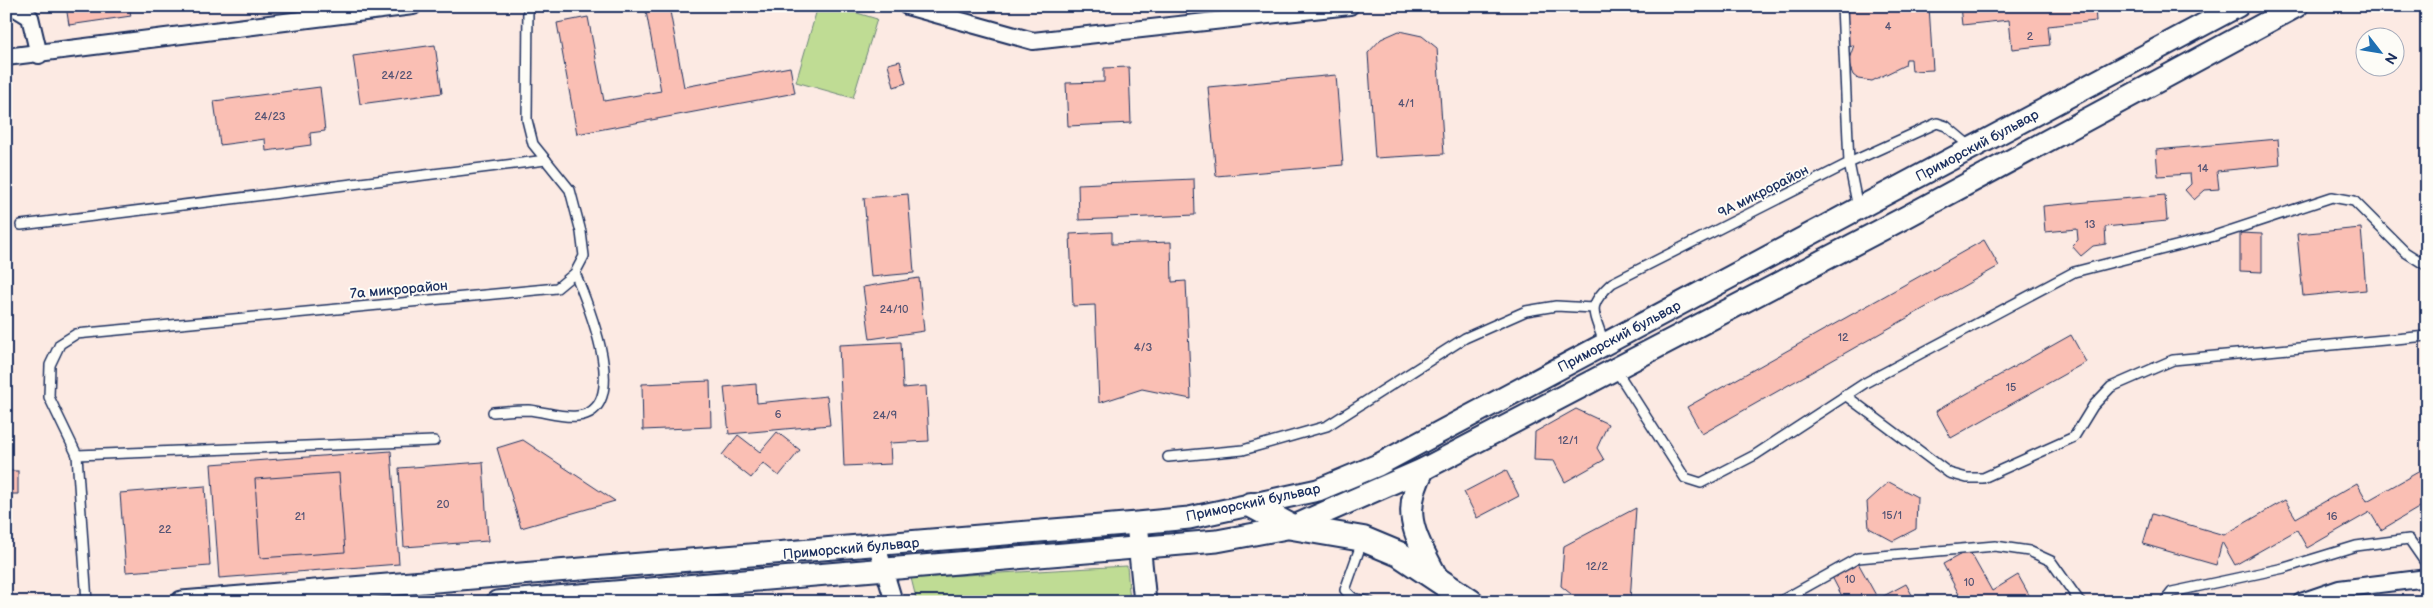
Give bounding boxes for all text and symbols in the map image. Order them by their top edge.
house number: 4 [1885,20,1892,33]
north arrow [2356,28,2406,78]
house number: 2 [2027,30,2034,43]
text: N [2381,50,2401,67]
house number: 24/22 [382,69,413,82]
house number: 4/1 [1398,97,1414,110]
street label: Приморский бульвар [1913,106,2042,185]
house number: 24/23 [254,110,286,123]
street label: 9А микрорайон [1715,161,1811,222]
house number: 14 [2198,162,2209,175]
house number: 13 [2084,218,2096,231]
street label: 7а микрорайон [349,277,449,302]
street label: Приморский бульвар [1555,297,1684,376]
house number: 24/10 [880,303,909,316]
house number: 12 [1838,331,1849,344]
house number: 4/3 [1134,341,1152,354]
house number: 15 [2006,381,2016,394]
house number: 6 [775,408,782,421]
house number: 24/9 [873,409,897,422]
house number: 12/1 [1558,434,1578,447]
street label: Приморский бульвар [1184,480,1322,525]
house number: 20 [437,498,450,511]
house number: 15/1 [1882,509,1902,522]
house number: 21 [295,510,305,523]
house number: 16 [2327,510,2338,523]
house number: 22 [159,523,172,536]
street label: Приморский бульвар [782,534,920,563]
house number: 12/2 [1586,560,1609,573]
house number: 10 [1845,573,1856,586]
house number: 10 [1964,576,1975,589]

